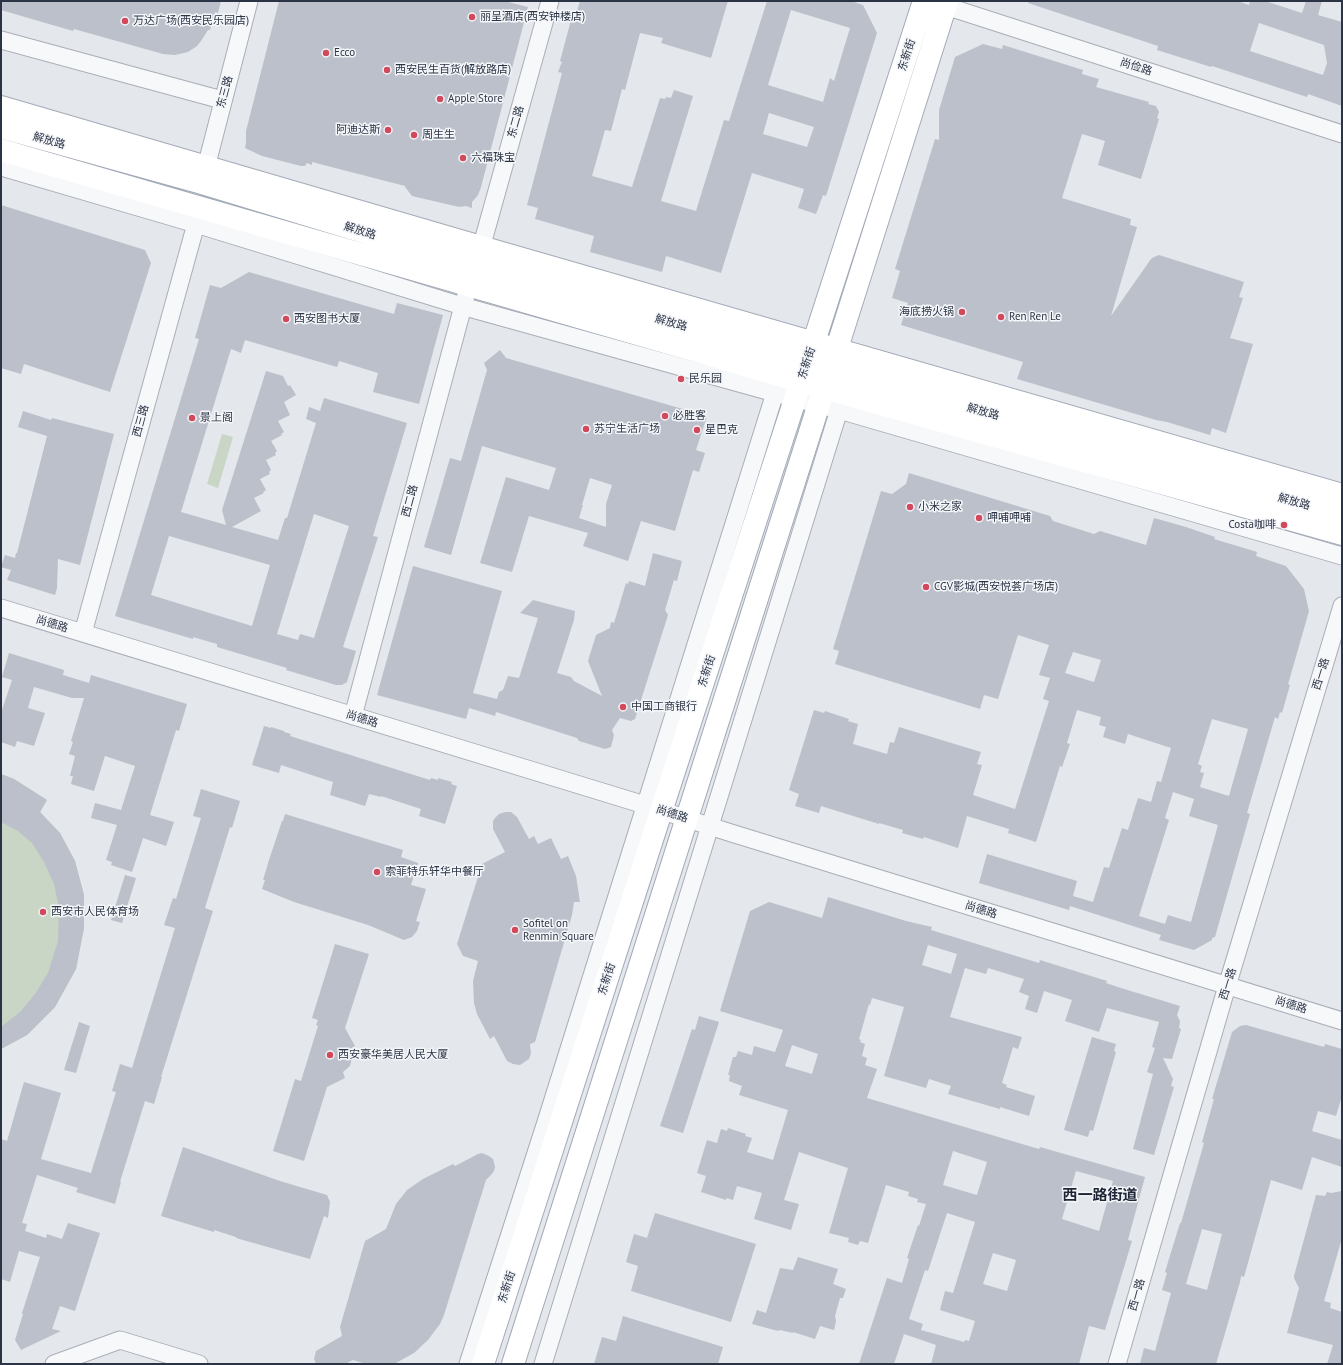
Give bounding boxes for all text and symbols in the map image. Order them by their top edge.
place label: 丽呈酒店(西安钟楼店) [480,10,585,24]
marker: 丽呈酒店(西安钟楼店) [467,12,477,22]
place label: 万达广场(西安民乐园店) [133,14,249,28]
marker: 万达广场(西安民乐园店) [120,16,130,26]
street label: 东新街 [896,37,918,73]
place label: Ecco [334,46,355,60]
marker: Ecco [321,48,331,58]
street label: 尚俭路 [1118,56,1154,78]
place label: 西安民生百货(解放路店) [395,63,511,77]
marker: 西安民生百货(解放路店) [382,65,392,75]
street label: 东三路 [214,74,236,110]
place label: Apple Store [448,92,503,106]
marker: Apple Store [435,94,445,104]
street label: 东二路 [505,104,527,140]
place label: 阿迪达斯 [336,123,380,137]
marker: 阿迪达斯 [383,125,393,135]
place label: 周生生 [422,128,455,142]
street label: 解放路 [31,130,67,152]
marker: 周生生 [409,130,419,140]
place label: 六福珠宝 [471,151,515,165]
marker: 六福珠宝 [458,153,468,163]
street label: 解放路 [342,220,378,242]
place label: 海底捞火锅 [899,305,954,319]
marker: 海底捞火锅 [957,307,967,317]
place label: Ren Ren Le [1009,310,1061,324]
place label: 西安图书大厦 [294,312,360,326]
street label: 解放路 [653,312,689,334]
marker: Ren Ren Le [996,312,1006,322]
marker: 西安图书大厦 [281,314,291,324]
street label: 东新街 [796,345,818,381]
place label: 民乐园 [689,372,722,386]
marker: 民乐园 [676,374,686,384]
street label: 解放路 [965,401,1001,423]
street label: 西三路 [130,403,152,439]
place label: 必胜客 [673,409,706,423]
place label: 景上阁 [200,411,233,425]
marker: 必胜客 [660,411,670,421]
marker: 景上阁 [187,413,197,423]
place label: 苏宁生活广场 [594,422,660,436]
place label: 星巴克 [705,423,738,437]
marker: 苏宁生活广场 [581,424,591,434]
marker: 星巴克 [692,425,702,435]
street label: 西二路 [399,483,421,519]
street label: 解放路 [1276,491,1312,513]
place label: 小米之家 [918,500,962,514]
marker: 小米之家 [905,502,915,512]
place label: 呷哺呷哺 [987,511,1031,525]
marker: 呷哺呷哺 [974,513,984,523]
place label: Costa咖啡 [1228,518,1276,532]
marker: Costa咖啡 [1279,520,1289,530]
place label: CGV影城(西安悦荟广场店) [934,580,1058,594]
marker: CGV影城(西安悦荟广场店) [921,582,931,592]
street label: 尚德路 [34,613,70,635]
street label: 东新街 [696,653,718,689]
street label: 西一路 [1310,656,1332,692]
place label: 中国工商银行 [631,700,697,714]
marker: 中国工商银行 [618,702,628,712]
street label: 尚德路 [344,708,380,730]
street label: 尚德路 [654,803,690,825]
place label: 索菲特乐轩华中餐厅 [385,865,484,879]
marker: 索菲特乐轩华中餐厅 [372,867,382,877]
street label: 尚德路 [963,899,999,921]
place label: 西安市人民体育场 [51,905,139,919]
marker: 西安市人民体育场 [38,907,48,917]
place label: Sofitel on Renmin Square [523,917,594,943]
marker: Sofitel on Renmin Square [510,925,520,935]
street label: 东新街 [596,961,618,997]
street label: 西一路 [1217,966,1239,1002]
street label: 尚德路 [1273,994,1309,1016]
place label: 西安豪华美居人民大厦 [338,1048,448,1062]
marker: 西安豪华美居人民大厦 [325,1050,335,1060]
district label: 西一路街道 [1063,1187,1137,1205]
street label: 东新街 [496,1269,518,1305]
street label: 西一路 [1126,1277,1148,1313]

